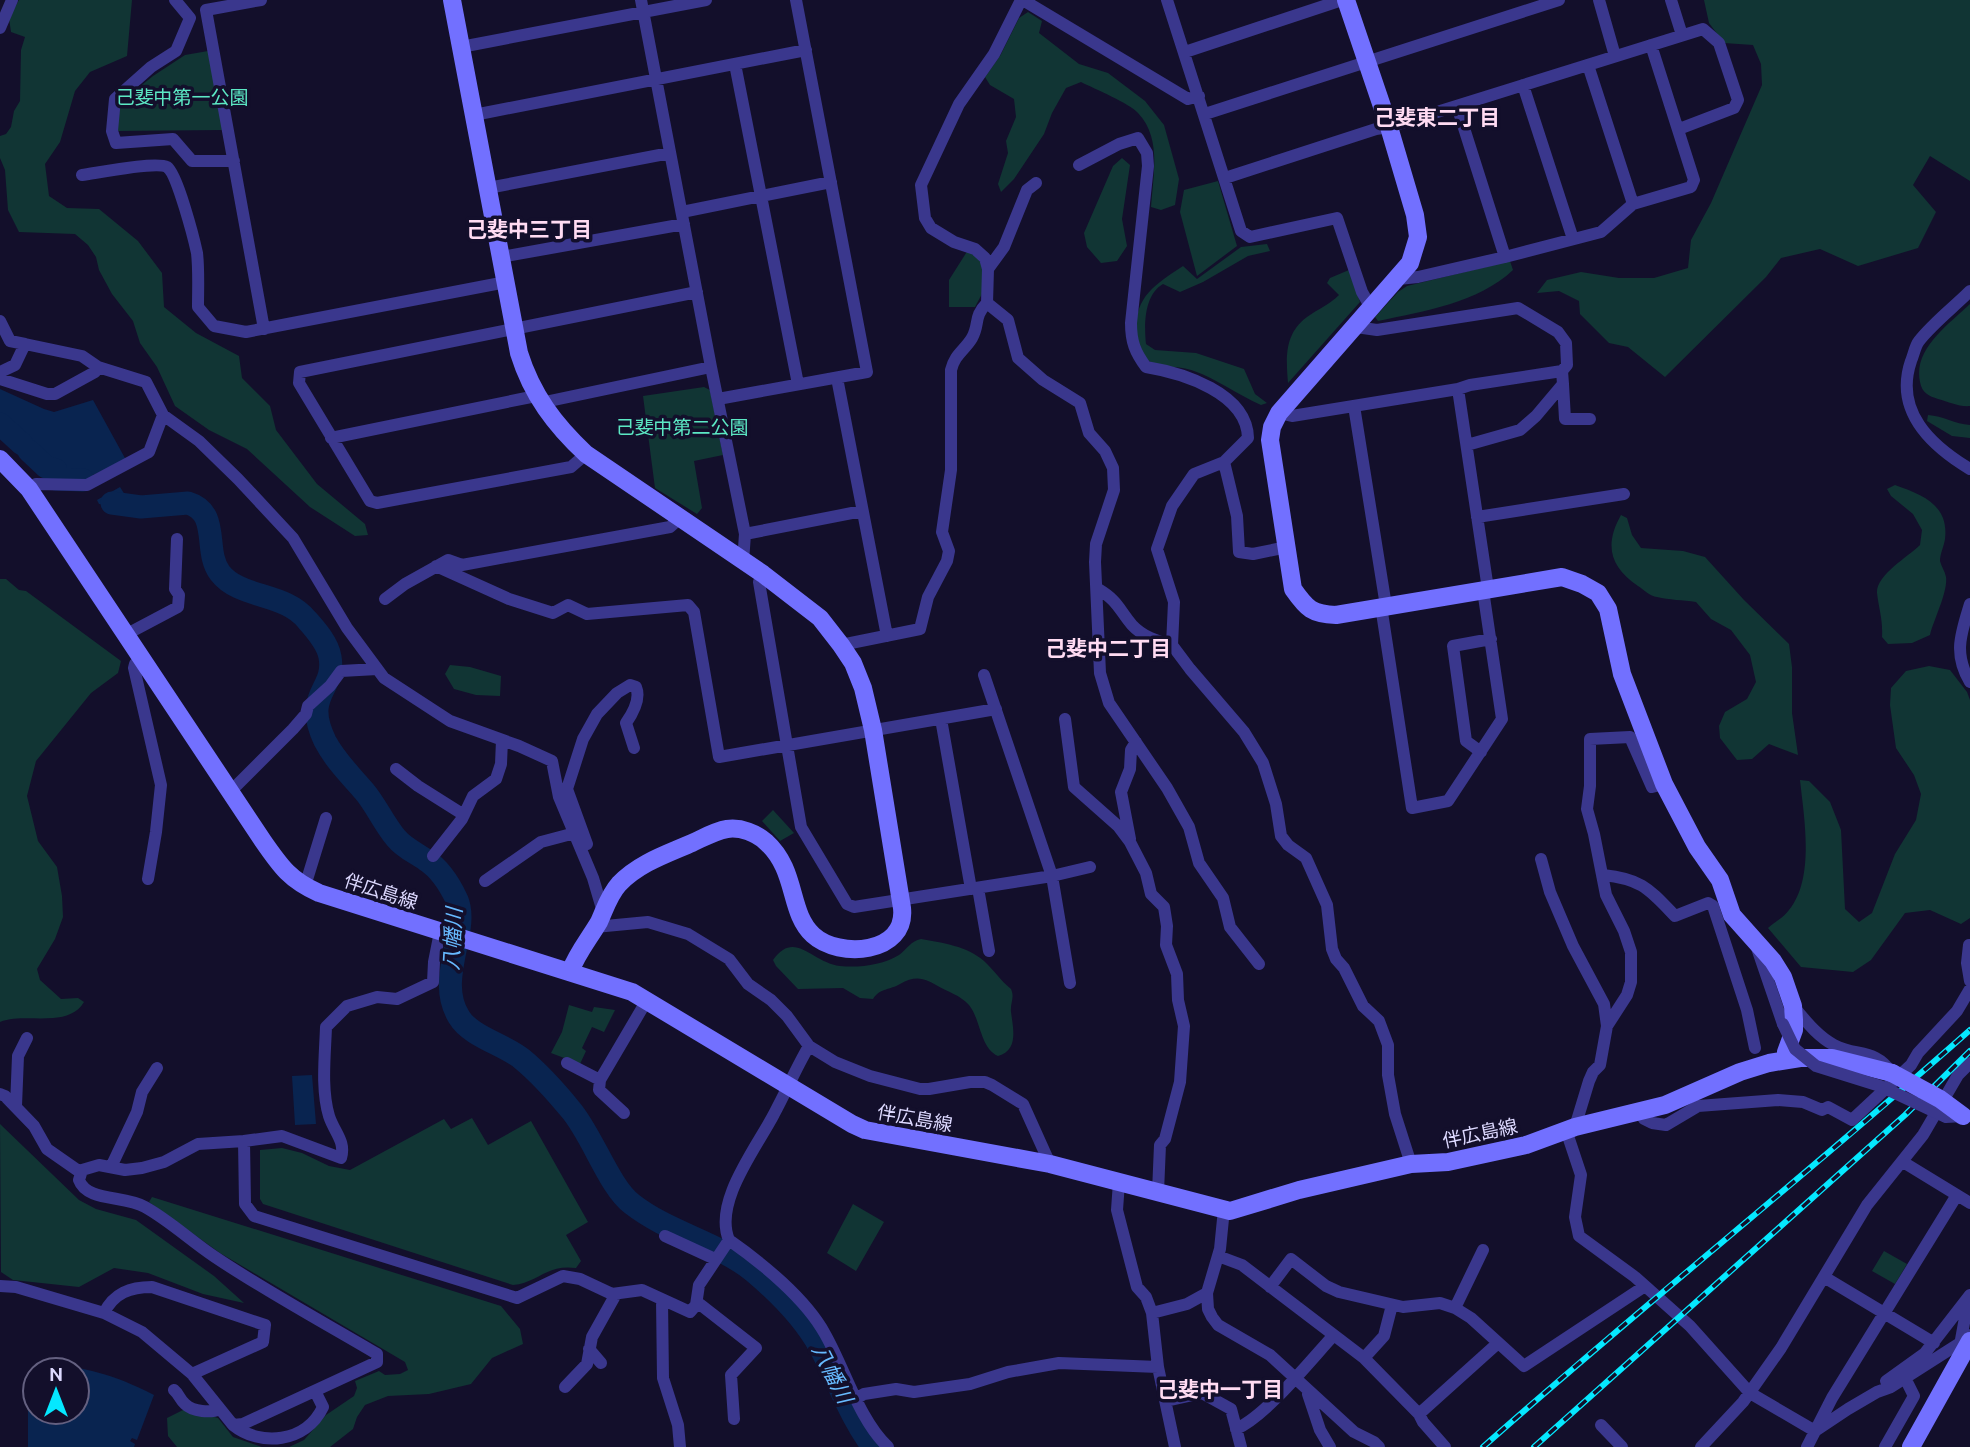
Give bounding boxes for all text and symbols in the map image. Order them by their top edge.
park label: 己斐中第一公園 [115,86,249,108]
district label: 己斐東二丁目 [1374,105,1500,129]
district label: 己斐中三丁目 [466,217,592,241]
park label: 己斐中第二公園 [615,416,749,438]
district label: 己斐中二丁目 [1045,636,1171,660]
street label: 伴広島線 [341,869,421,913]
water label: 八幡川 [438,905,466,971]
street label: 伴広島線 [876,1101,954,1135]
street label: 伴広島線 [1441,1114,1519,1152]
water label: 八幡川 [808,1340,859,1409]
north arrow [21,1356,91,1426]
text: N [49,1363,63,1385]
district label: 己斐中一丁目 [1157,1377,1283,1401]

